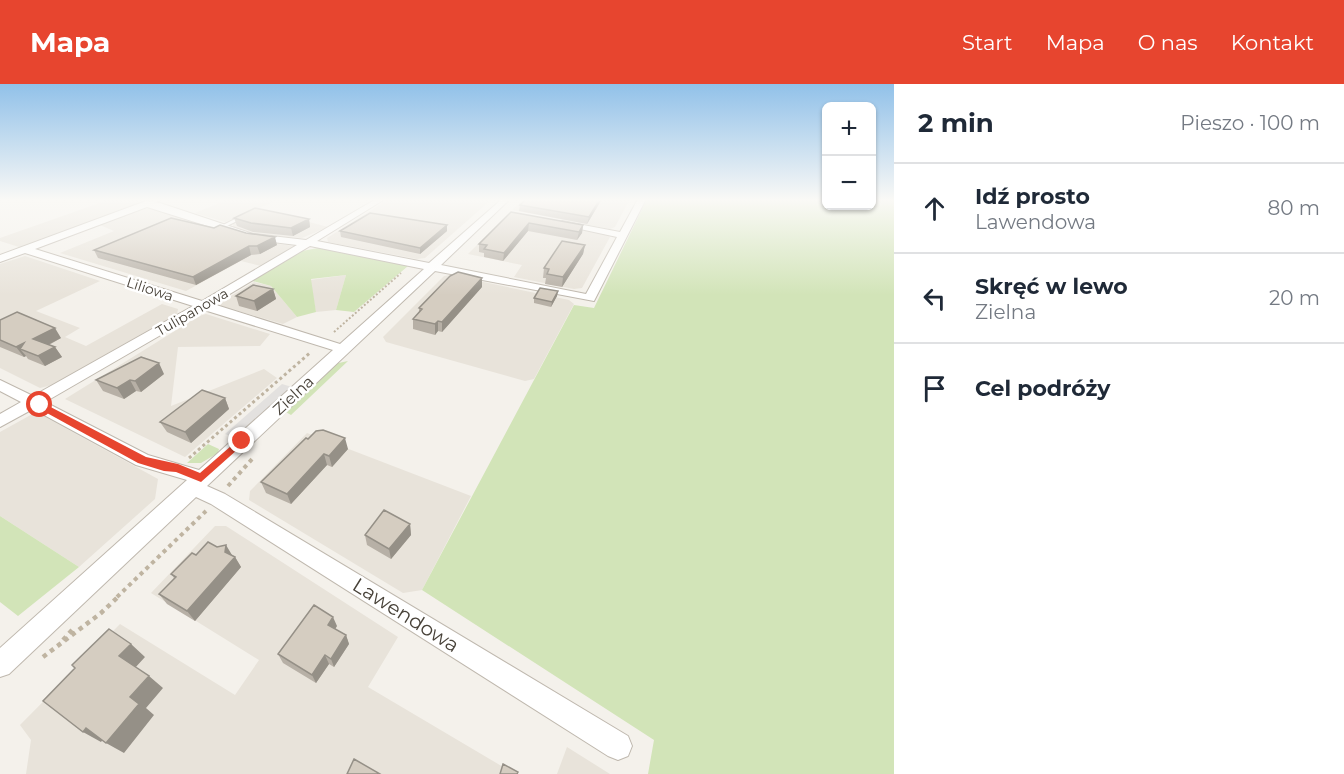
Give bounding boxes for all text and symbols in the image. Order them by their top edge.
text: Mapa [30,25,110,59]
text: Start [962,30,1013,55]
text: Mapa [1046,30,1105,55]
text: O nas [1138,30,1198,55]
text: Kontakt [1231,30,1314,55]
map controls [822,102,876,210]
button: + [822,102,876,156]
text: 2 min [918,107,994,139]
text: Pieszo · 100 m [1180,111,1320,135]
button: − [822,156,876,210]
text: Idź prosto [975,183,1090,210]
icon: ahead [918,192,951,225]
text: 80 m [1268,196,1320,220]
text: Lawendowa [975,210,1096,234]
street label: Liliowa [124,273,176,305]
text: Skręć w lewo [975,273,1128,300]
icon: left [918,282,951,315]
street label: Tulipanowa [153,284,231,340]
text: 20 m [1269,286,1320,310]
text: Zielna [975,300,1036,324]
street label: Zielna [269,372,318,419]
icon: arrive [918,372,951,405]
text: Cel podróży [975,375,1111,402]
route start [26,391,52,417]
route end [228,427,254,453]
street label: Lawendowa [348,573,464,657]

